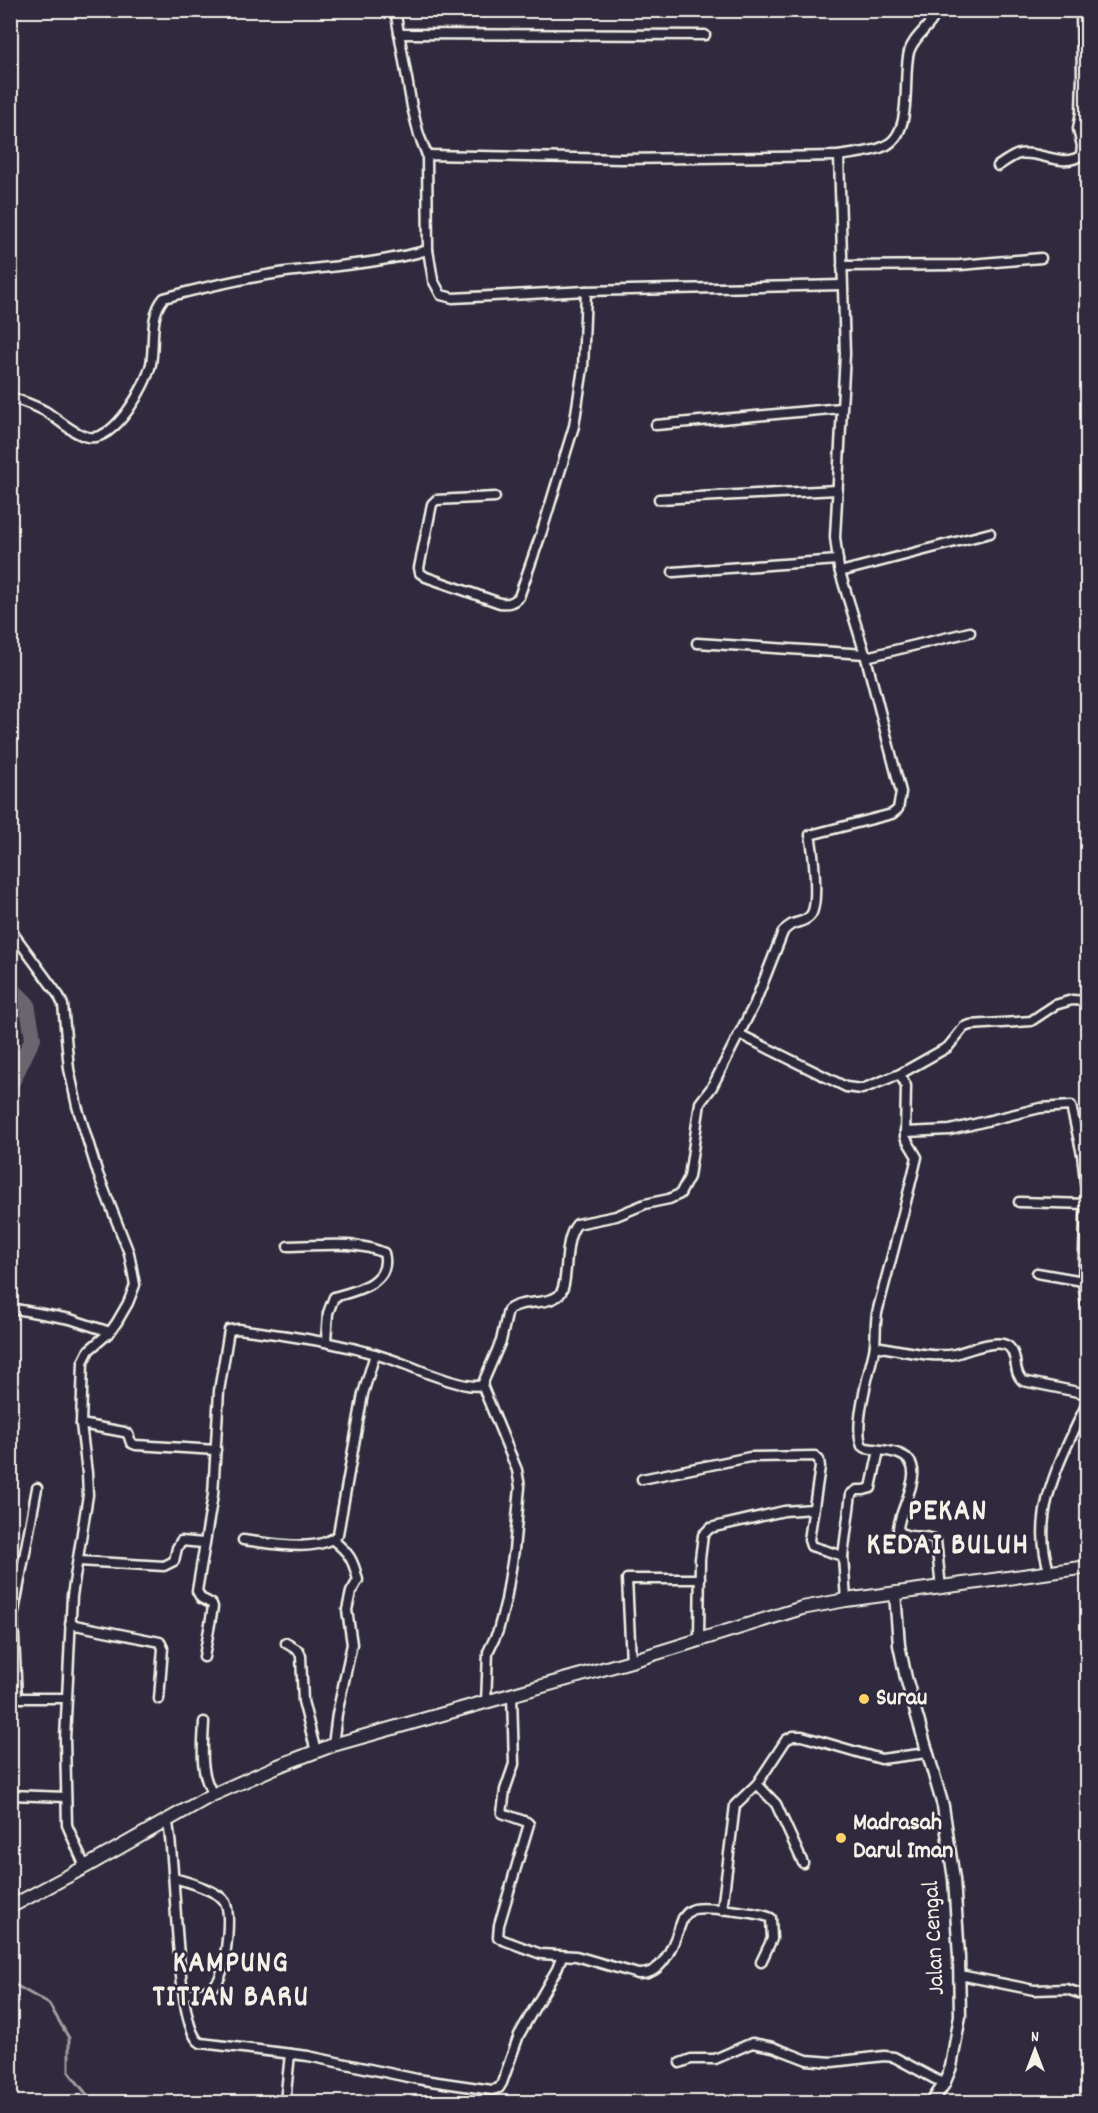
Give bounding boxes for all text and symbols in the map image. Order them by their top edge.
district label: PEKAN KEDAI BULUH [867,1492,1029,1569]
place label: Surau [876,1682,927,1716]
marker: Surau [857,1692,871,1706]
place label: Madrasah Darul Iman [853,1807,953,1869]
marker: Madrasah Darul Iman [834,1831,848,1845]
street label: Jalan Cengal [915,1880,955,1996]
district label: KAMPUNG TITIAN BARU [153,1944,309,2021]
north arrow [1005,2020,1065,2080]
text: N [1031,2026,1039,2049]

